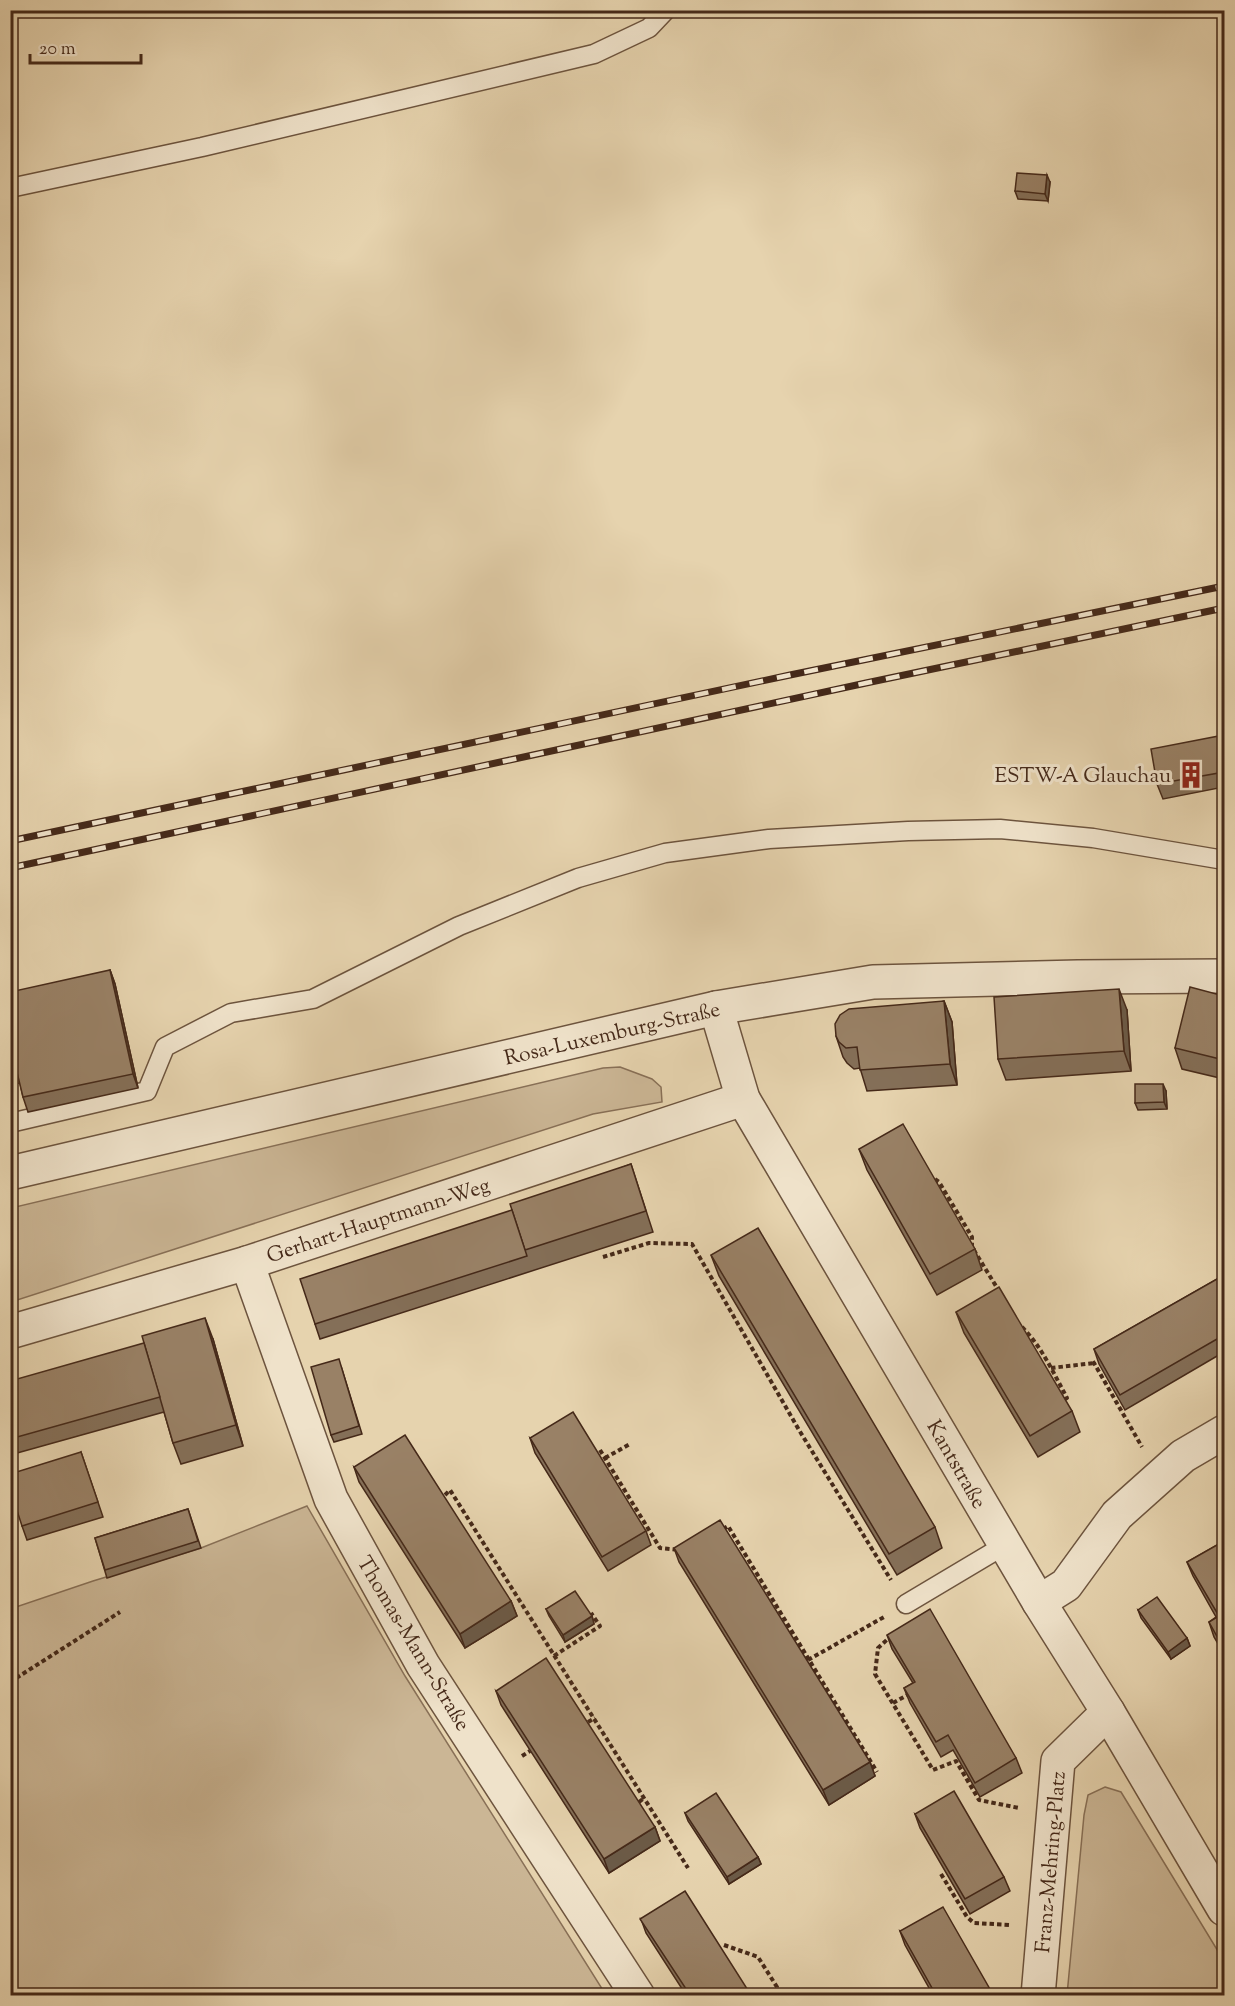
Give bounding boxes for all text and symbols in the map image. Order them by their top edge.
scale bar [30,27,141,65]
text: 20 m [39,37,76,63]
building icon: ESTW-A Glauchau [1176,760,1206,790]
place label: ESTW-A Glauchau [994,762,1171,792]
street label: Rosa-Luxemburg-Straße [502,996,723,1074]
street label: Gerhart-Hauptmann-Weg [263,1172,494,1272]
street label: Kantstraße [918,1415,993,1515]
street label: Thomas-Mann-Straße [348,1551,476,1737]
street label: Franz-Mehring-Platz [1029,1770,1075,1954]

